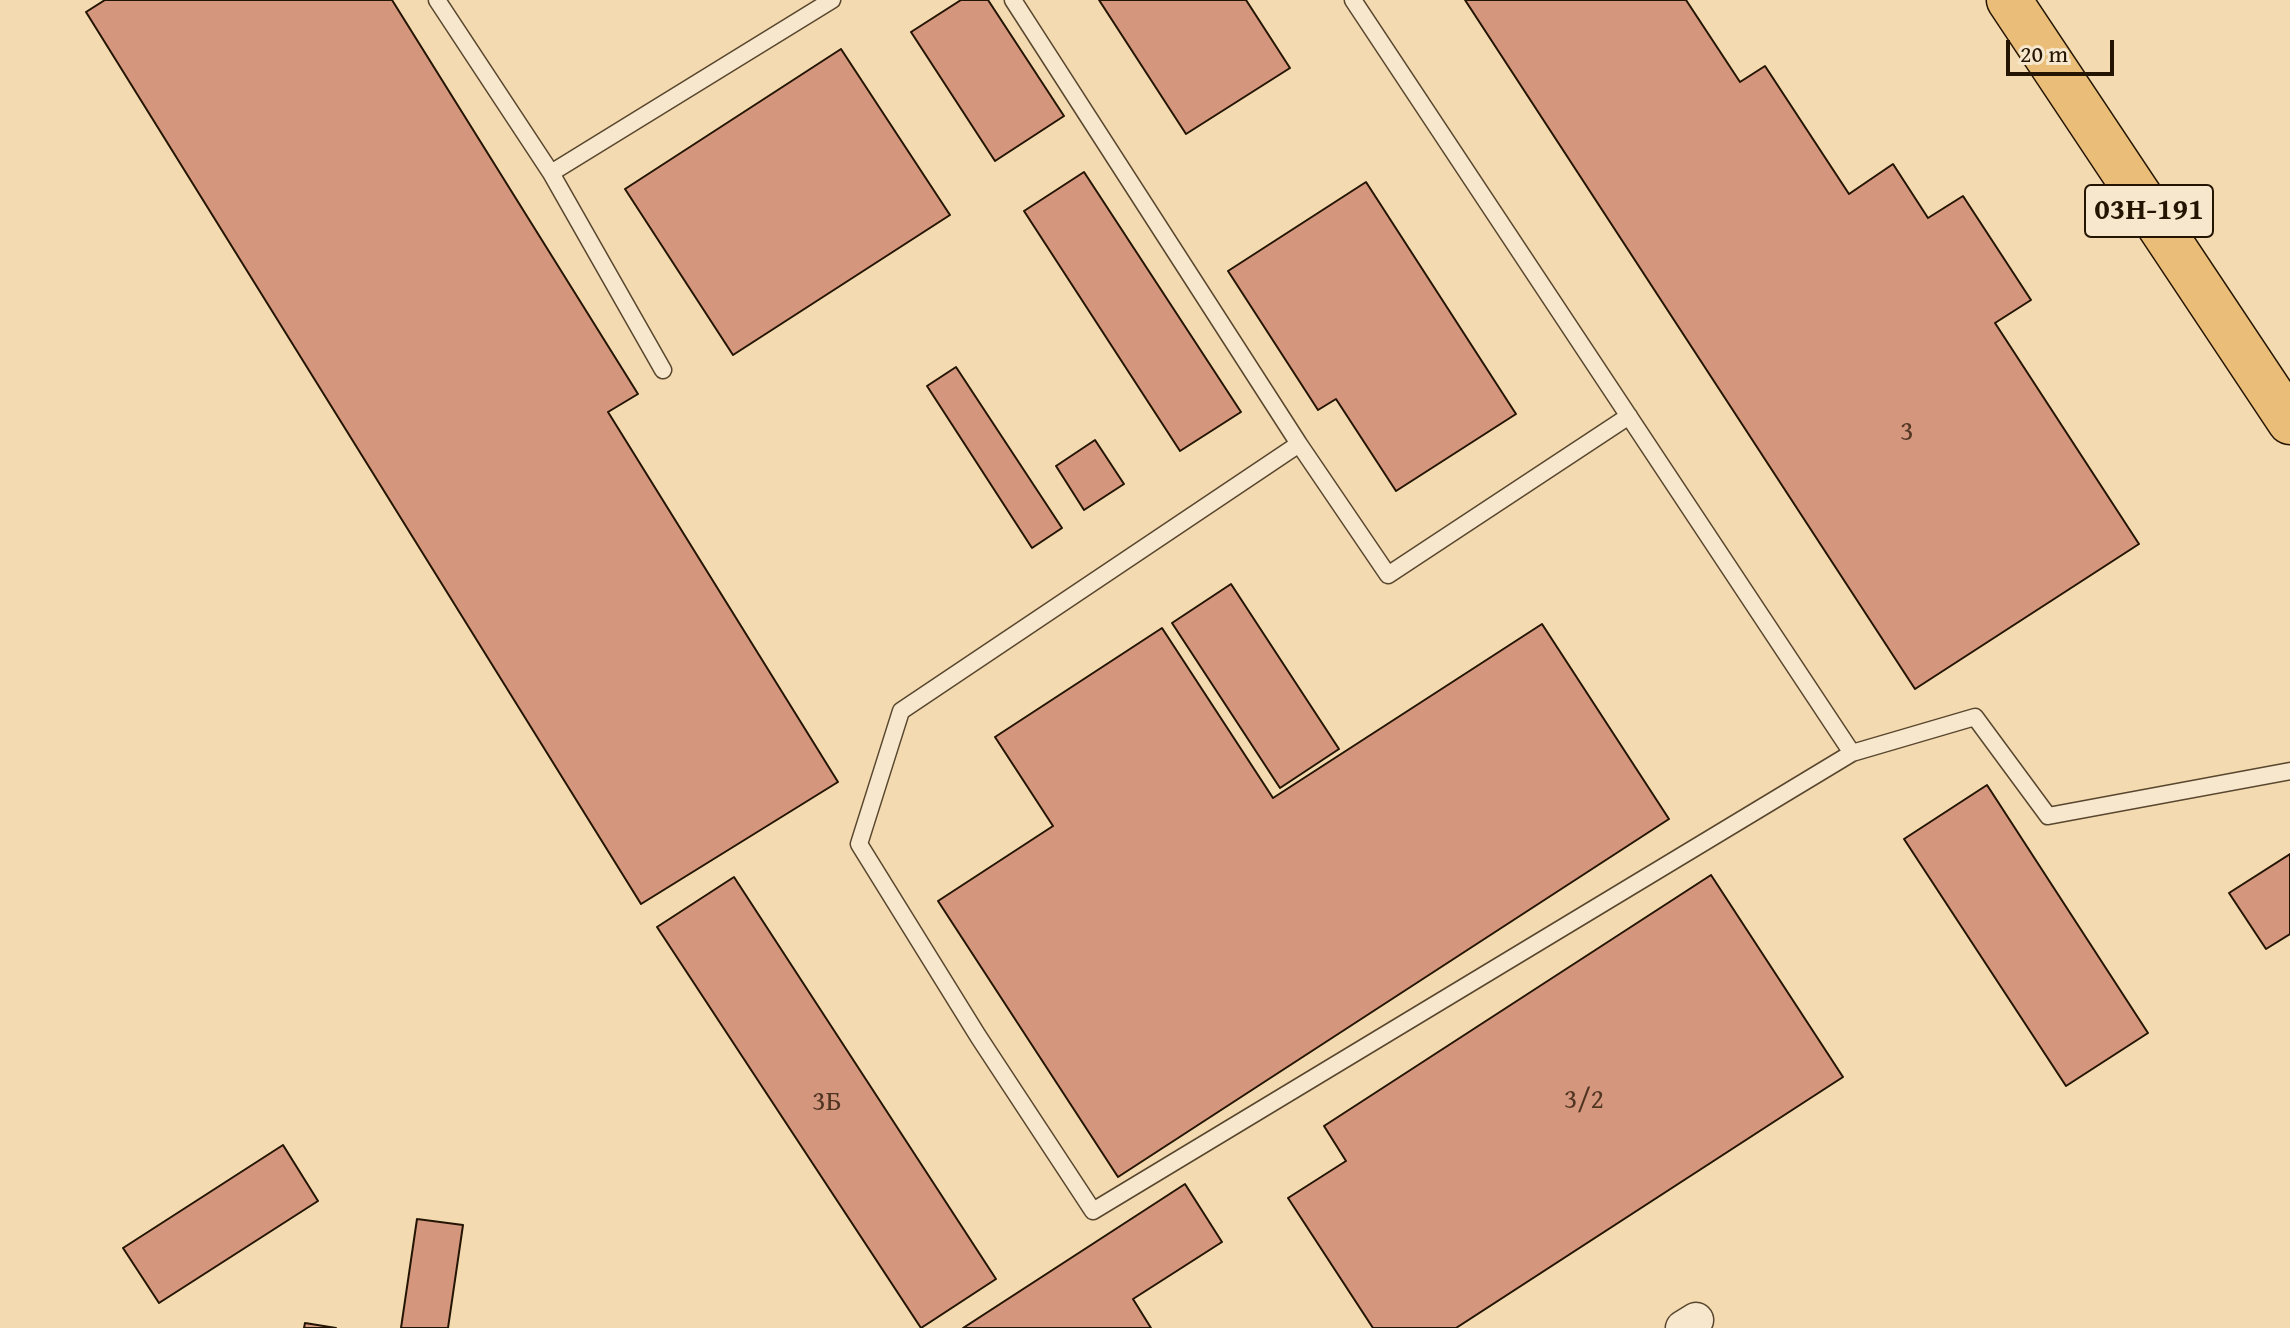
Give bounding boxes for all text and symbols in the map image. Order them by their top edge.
scale bar [2010,24,2118,74]
text: 20 m [2020,36,2068,71]
road number: 03Н-191 [2085,185,2213,237]
house number: 3 [1900,416,1914,450]
house number: 3/2 [1564,1084,1604,1118]
house number: 3Б [812,1086,842,1120]

